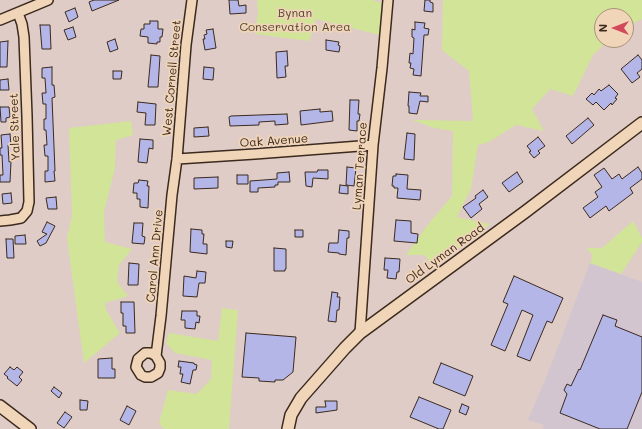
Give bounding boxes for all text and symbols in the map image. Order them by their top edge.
park label: Bynan Conservation Area [239,6,351,34]
north arrow [594,8,634,48]
street label: West Cornell Street [160,19,184,137]
text: N [595,24,610,32]
street label: Yale Street [7,93,23,161]
street label: Lyman Terrace [350,121,370,211]
street label: Oak Avenue [239,131,309,151]
street label: Carol Ann Drive [144,209,166,303]
street label: Old Lyman Road [403,221,487,287]

